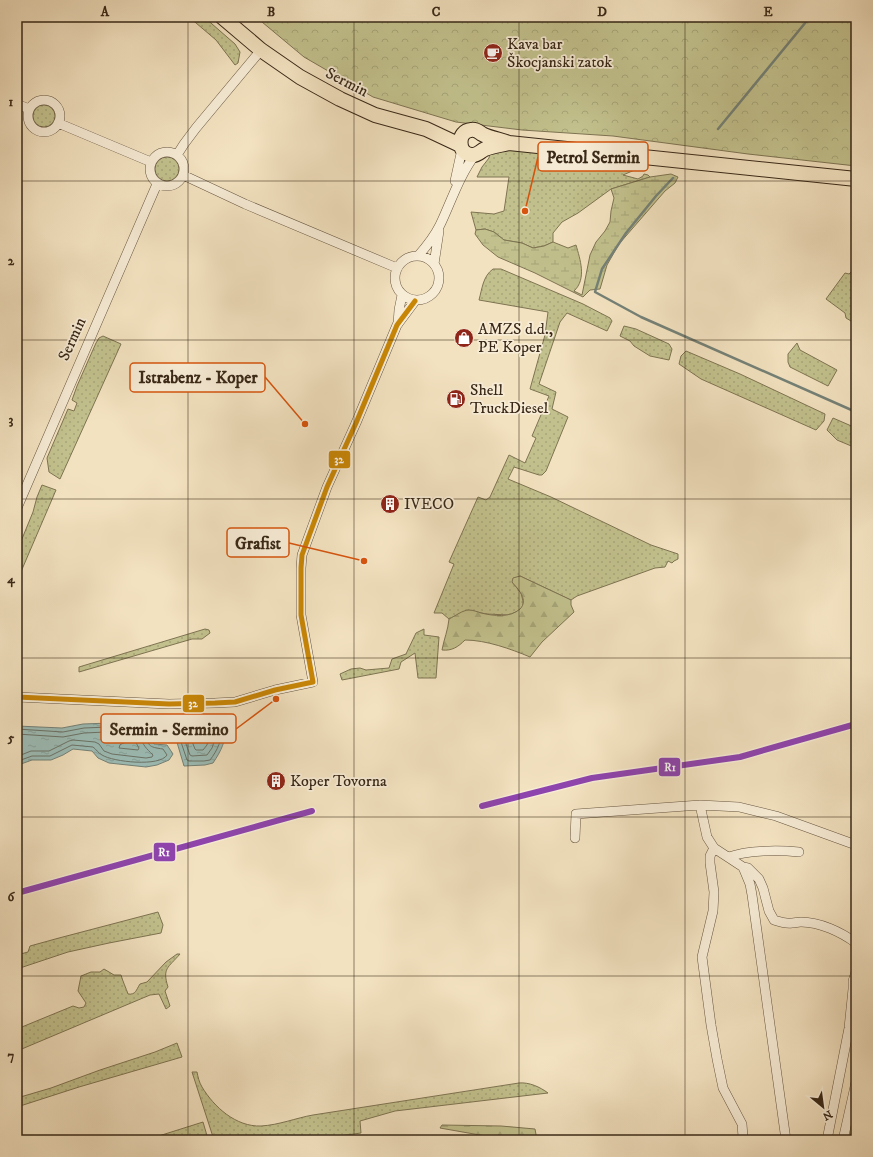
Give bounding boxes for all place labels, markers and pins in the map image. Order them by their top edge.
place label: Kava bar Škocjanski zatok [507,34,612,72]
cafe icon: Kava bar Škocjanski zatok [482,42,504,64]
callout: Petrol Sermin [538,142,648,171]
place label: AMZS d.d., PE Koper [478,319,553,357]
shop icon: AMZS d.d., PE Koper [453,327,475,349]
callout: Istrabenz - Koper [130,363,265,392]
place label: Shell TruckDiesel [470,380,549,418]
fuel station icon: Shell TruckDiesel [445,388,467,410]
building icon: IVECO [379,493,401,515]
place label: IVECO [404,494,454,514]
callout: Grafist [227,528,289,557]
callout: Sermin - Sermino [101,714,236,743]
building icon: Koper Tovorna [265,770,287,792]
place label: Koper Tovorna [290,771,387,791]

